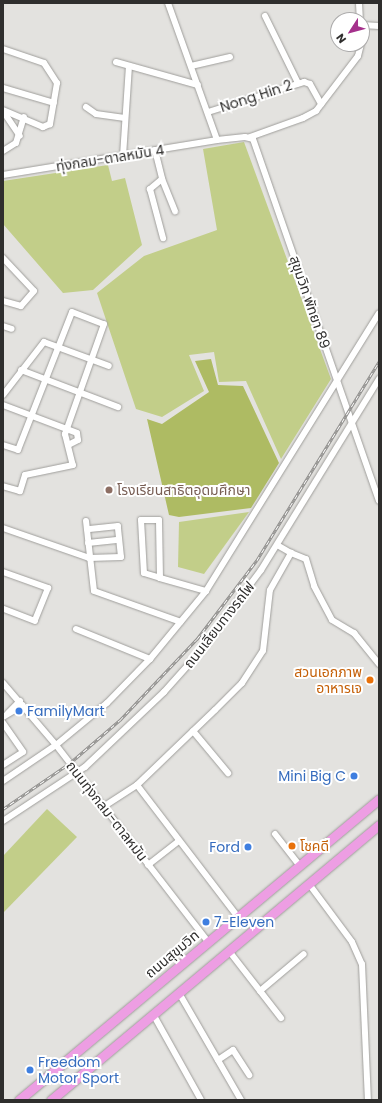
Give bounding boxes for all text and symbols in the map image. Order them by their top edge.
north arrow [330,12,370,52]
text: N [332,30,350,47]
street label: Nong Hin 2 [218,76,294,116]
street label: ทุ่งกลม-ตาลหมัน 4 [55,141,165,175]
street label: สุขุมวิท พัทยา 89 [286,253,334,351]
place label: โรงเรียนสาธิตอุดมศึกษา [117,482,251,498]
marker: โรงเรียนสาธิตอุดมศึกษา [104,485,114,495]
street label: ถนนเลียบทางรถไฟ [180,579,258,671]
place label: สวนเอกภาพ อาหารเจ [294,664,362,696]
marker: สวนเอกภาพ อาหารเจ [365,675,375,685]
place label: FamilyMart [27,703,105,719]
marker: FamilyMart [14,706,24,716]
street label: ถนนทุ่งกลม-ตาลหมัน [63,758,151,864]
place label: Mini Big C [278,768,346,784]
marker: Mini Big C [349,771,359,781]
place label: โชคดี [300,838,329,854]
place label: Ford [209,839,240,855]
marker: โชคดี [287,841,297,851]
marker: Ford [243,842,253,852]
place label: 7-Eleven [214,914,274,930]
marker: 7-Eleven [201,917,211,927]
street label: ถนนสุขุมวิท [142,927,202,981]
place label: Freedom Motor Sport [38,1054,119,1086]
marker: Freedom Motor Sport [25,1065,35,1075]

